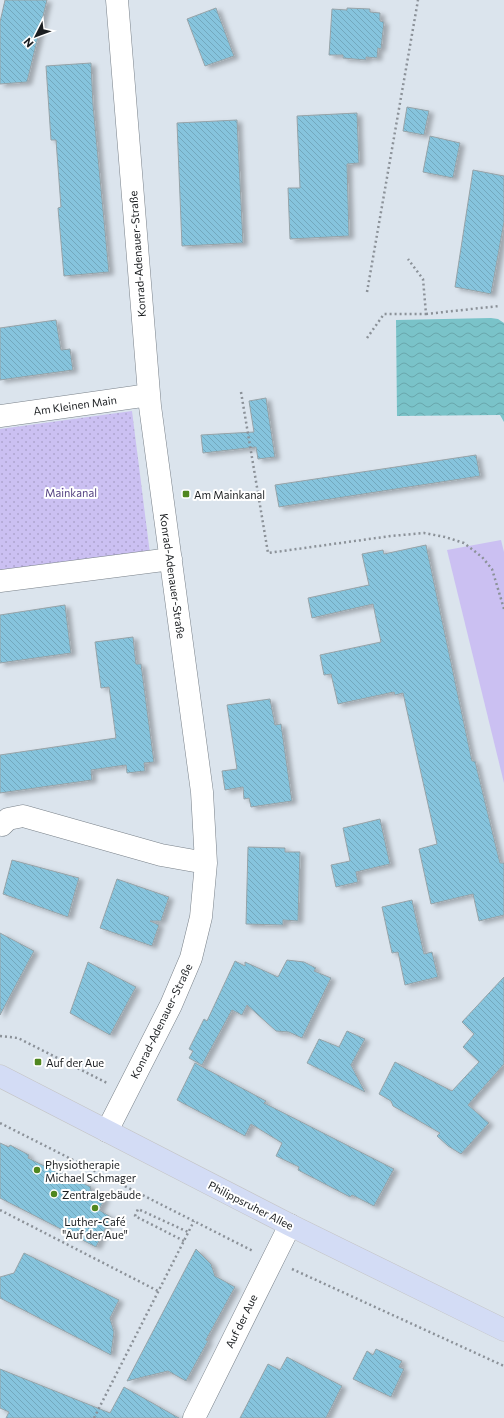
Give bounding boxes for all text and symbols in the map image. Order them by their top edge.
north arrow [16,16,56,56]
text: N [21,36,36,50]
street label: Konrad-Adenauer-Straße [126,190,148,318]
street label: Am Kleinen Main [33,393,117,417]
park label: Mainkanal [45,486,97,499]
place label: Am Mainkanal [194,488,265,501]
marker: Am Mainkanal [181,489,191,499]
street label: Konrad-Adenauer-Straße [158,512,188,640]
street label: Konrad-Adenauer-Straße [127,961,195,1081]
place label: Auf der Aue [46,1056,104,1069]
marker: Auf der Aue [33,1057,43,1067]
place label: Physiotherapie Michael Schmager [45,1158,137,1184]
marker: Physiotherapie Michael Schmager [32,1165,42,1175]
street label: Philippsruher Allee [206,1178,296,1232]
place label: Zentralgebäude [62,1188,141,1201]
marker: Zentralgebäude [49,1189,59,1199]
marker: Luther-Café "Auf der Aue" [90,1203,100,1213]
place label: Luther-Café "Auf der Aue" [62,1215,128,1241]
street label: Auf der Aue [222,1292,260,1350]

